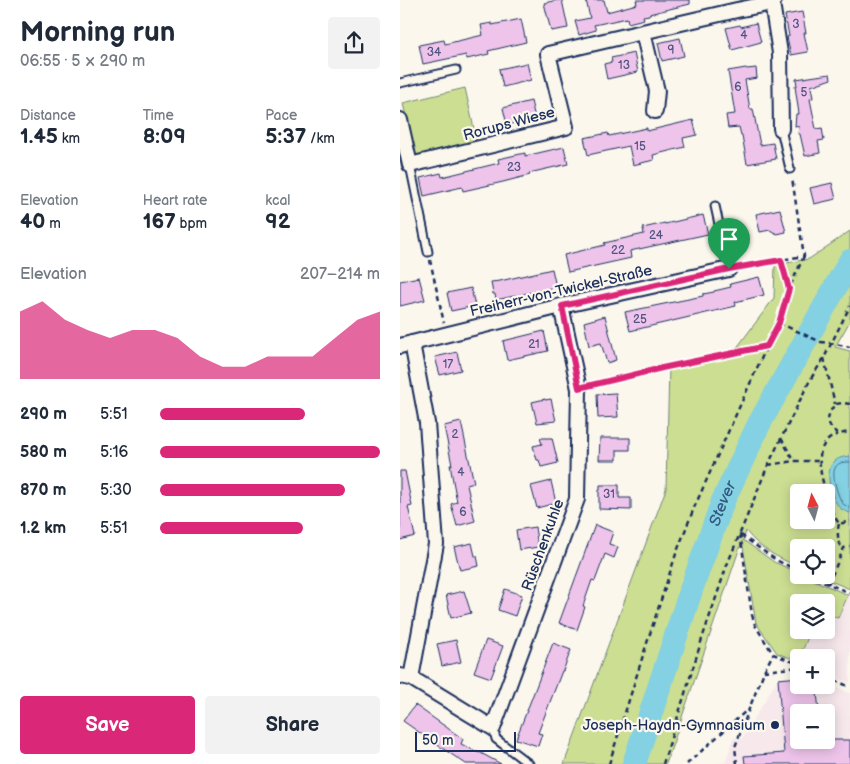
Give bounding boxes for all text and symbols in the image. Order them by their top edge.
text: Morning run [20,16,175,49]
button: share [328,17,380,69]
house number: 3 [792,17,800,32]
house number: 4 [740,28,748,43]
house number: 9 [668,43,675,58]
house number: 34 [427,45,442,60]
text: 06:55 · 5 × 290 m [20,52,145,71]
house number: 13 [618,58,630,73]
house number: 6 [734,80,742,95]
house number: 5 [801,85,808,100]
street label: Rorups Wiese [461,103,557,145]
text: Distance [20,107,76,124]
text: Time [143,107,174,124]
text: Pace [265,107,297,124]
text: 1.45 [20,124,58,149]
text: 8:09 [143,124,186,149]
text: 5:37 [265,124,306,149]
text: km [58,130,80,147]
text: /km [306,130,335,147]
house number: 15 [634,139,646,154]
house number: 23 [507,160,521,175]
text: Elevation [20,192,78,209]
text: Heart rate [143,192,207,209]
text: kcal [265,192,290,209]
text: 40 [20,209,45,234]
text: 167 [143,209,176,234]
text: 92 [265,209,290,234]
text: m [45,215,61,232]
text: bpm [176,215,207,232]
pin [708,218,750,269]
icon: arrive [715,225,743,253]
house number: 24 [649,228,664,243]
house number: 22 [611,243,625,258]
street label: Freiherr-von-Twickel-Straße [468,261,654,321]
text: Elevation [20,265,87,284]
text: 207–214 m [300,265,380,284]
house number: 25 [633,312,647,327]
house number: 21 [528,337,540,352]
house number: 17 [443,357,453,372]
text: 290 m [20,405,67,424]
text: 5:51 [100,405,128,424]
house number: 2 [451,427,459,442]
text: 580 m [20,443,67,462]
text: 5:16 [100,443,128,462]
house number: 4 [457,465,465,480]
water label: Stever [705,477,741,529]
text: 870 m [20,481,66,500]
text: 5:30 [100,481,132,500]
north arrow [790,484,835,529]
map controls [790,484,835,749]
house number: 31 [603,487,615,502]
street label: Rüschenkuhle [518,496,568,593]
house number: 6 [459,505,467,520]
text: 1.2 km [20,519,66,538]
text: 5:51 [100,519,128,538]
button: locate [790,539,835,584]
button: layers [790,594,835,639]
button: + [790,649,835,694]
button: Save [20,696,195,754]
button: Share [205,696,380,754]
button: − [790,704,835,749]
place label: Joseph-Haydn-Gymnasium [583,716,765,735]
marker: Joseph-Haydn-Gymnasium [769,719,781,731]
scale bar [415,729,516,752]
text: 50 m [422,732,454,749]

